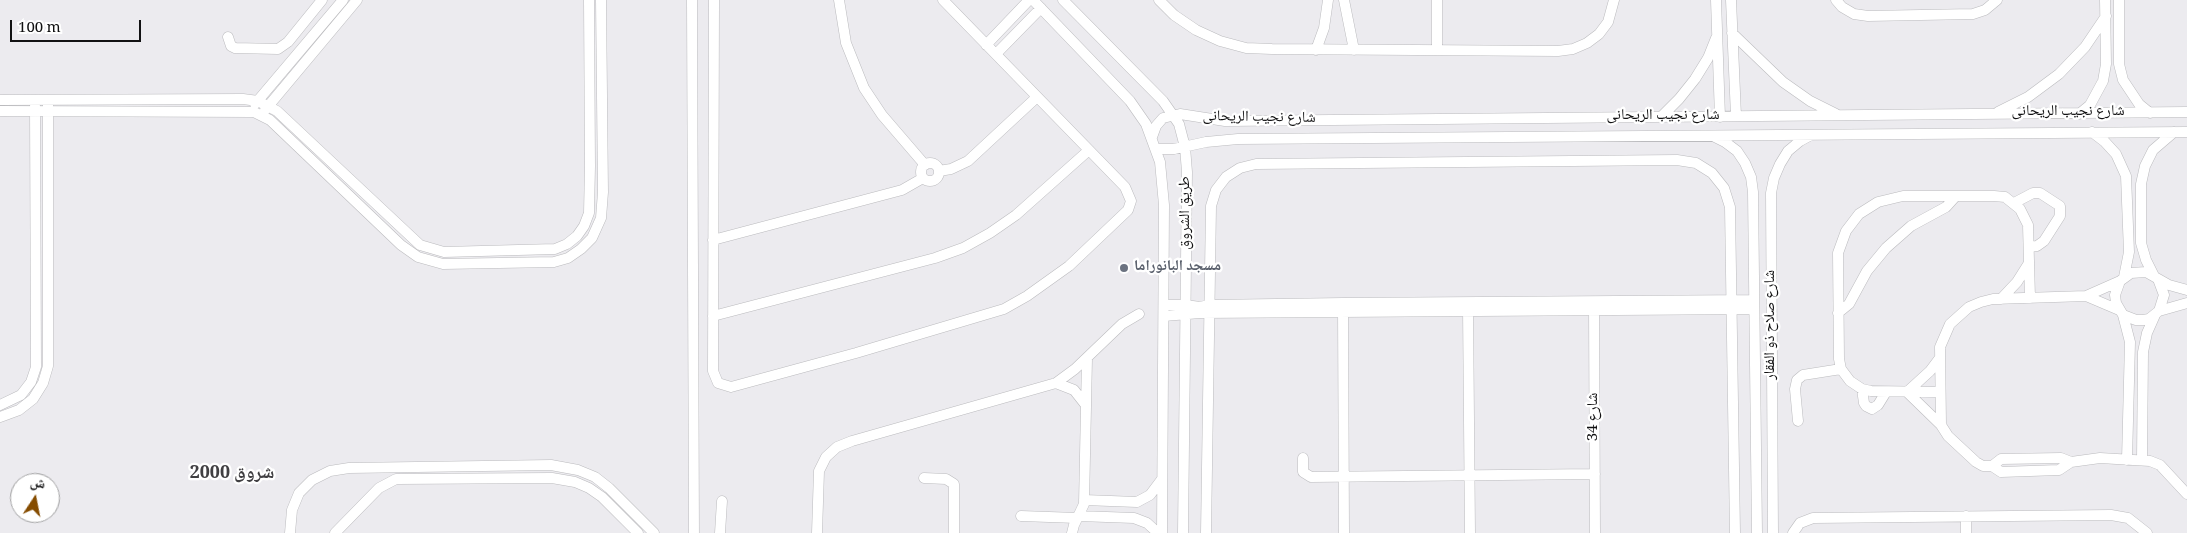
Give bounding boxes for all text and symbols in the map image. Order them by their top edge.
scale bar [12,10,144,42]
text: 100 m [18,16,61,42]
street label: شارع نجيب الريحانى [2011,104,2125,122]
street label: شارع نجيب الريحانى [1606,108,1720,126]
street label: شارع نجيب الريحانى [1202,109,1316,129]
street label: طريق الشروق [1178,176,1196,250]
place label: مسجد البانوراما [1134,259,1221,277]
marker: مسجد البانوراما [1118,262,1130,274]
street label: شارع صلاح ذو الفقار [1763,270,1781,380]
street label: شارع 34 [1586,393,1604,441]
district label: شروق 2000 [190,465,274,487]
text: ش [28,471,47,497]
north arrow [10,473,60,523]

